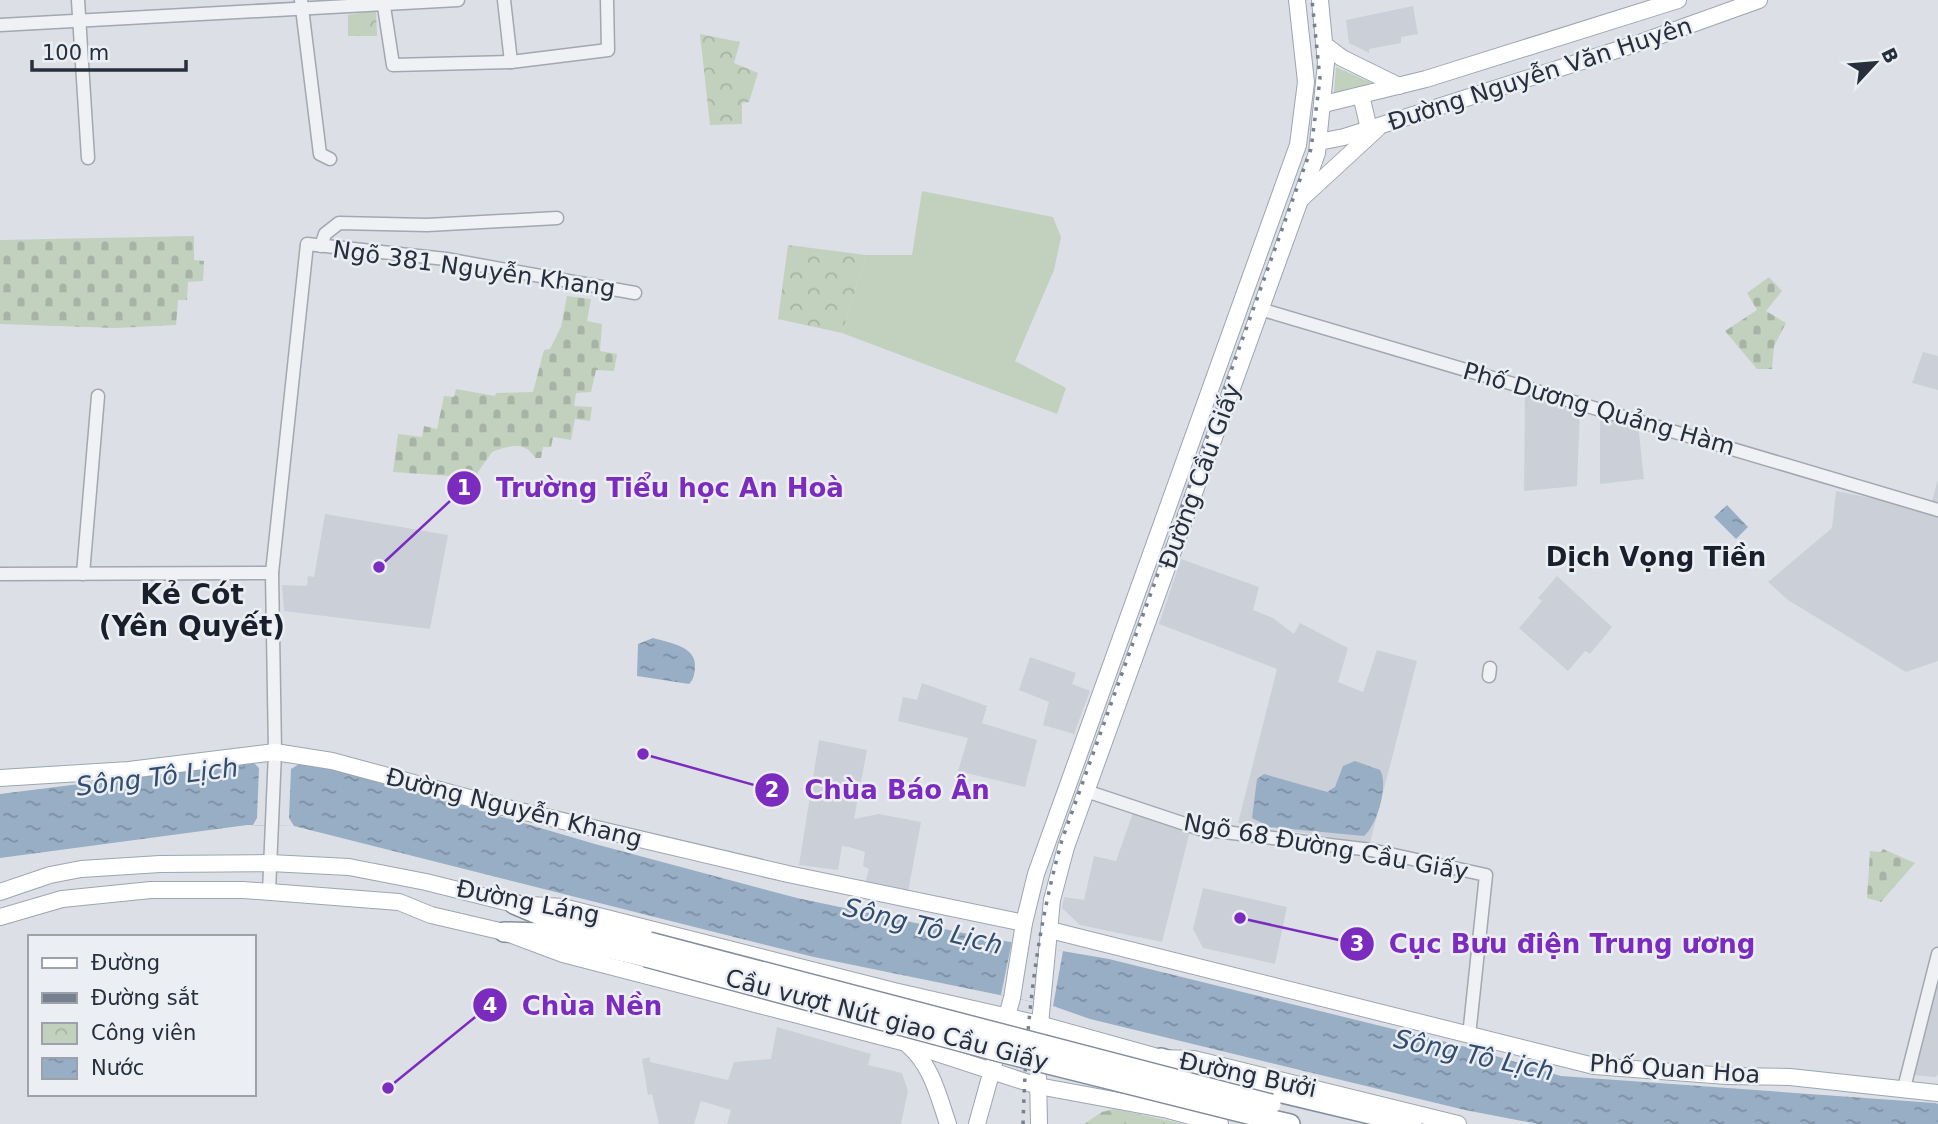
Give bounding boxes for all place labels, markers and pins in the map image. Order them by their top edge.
callout: Trường Tiểu học An Hoà [447,464,858,511]
callout: Chùa Báo Ân [755,766,1003,813]
callout: Cục Bưu điện Trung ương [1340,920,1769,967]
callout: Chùa Nền [473,982,676,1029]

